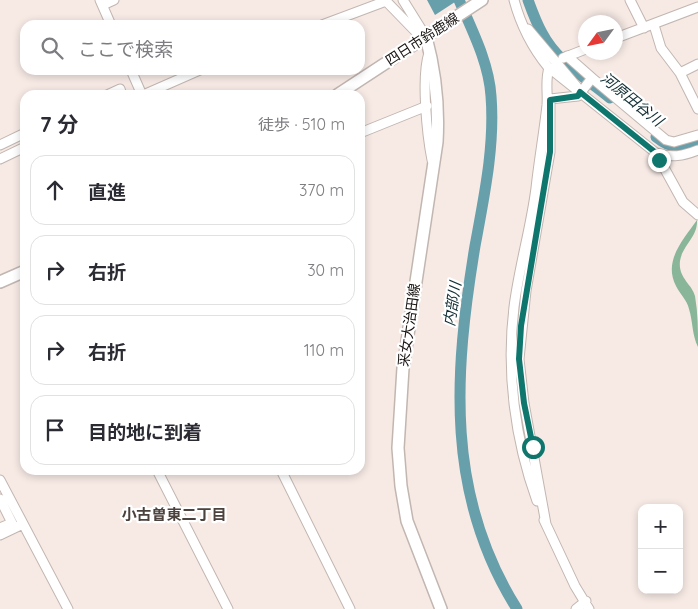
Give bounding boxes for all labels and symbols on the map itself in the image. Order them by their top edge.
street label: 四日市鈴鹿線 [382,9,462,69]
north arrow [578,15,623,60]
water label: 河原田谷川 [597,68,669,131]
route end [648,149,671,172]
water label: 内部川 [439,278,465,328]
street label: 采女大治田線 [394,282,424,368]
route start [522,436,545,459]
district label: 小古曽東二丁目 [121,505,227,524]

